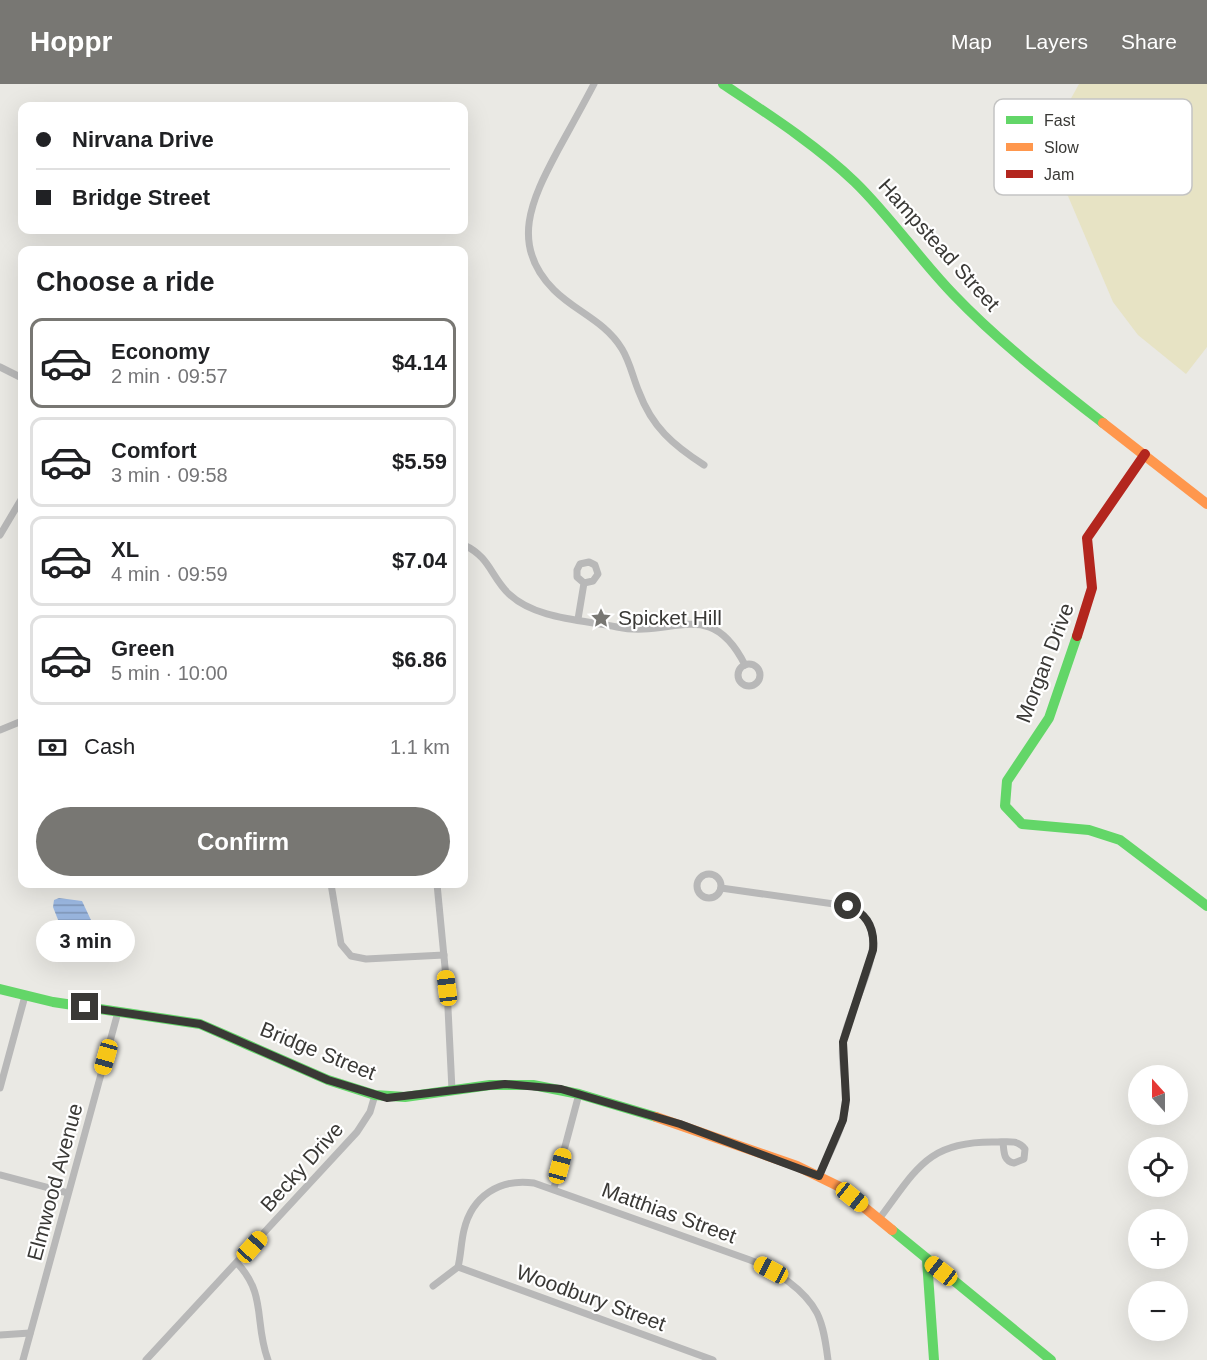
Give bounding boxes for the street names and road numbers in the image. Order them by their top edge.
street label: Hampstead Street [874,174,1005,315]
street label: Morgan Drive [1011,600,1078,726]
street label: Bridge Street [257,1017,379,1084]
street label: Elmwood Avenue [22,1101,87,1263]
street label: Becky Drive [256,1117,348,1216]
street label: Matthias Street [599,1178,740,1248]
street label: Woodbury Street [513,1260,669,1335]

